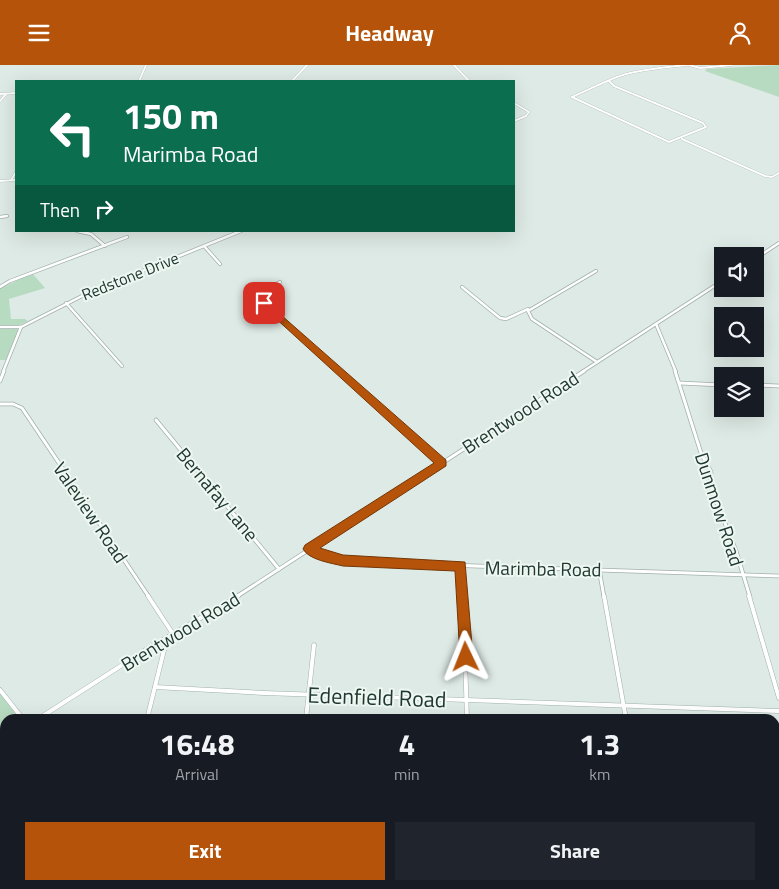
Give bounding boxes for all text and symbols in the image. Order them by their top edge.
text: Headway [345,16,434,50]
icon: menu [25,19,53,47]
icon: person [726,19,754,47]
text: 150 m [123,89,219,143]
icon: left [40,100,105,165]
text: Marimba Road [123,137,258,171]
text: Then [40,195,80,224]
icon: right [90,195,118,223]
street label: Redstone Drive [78,246,182,306]
map controls [714,247,764,417]
button: sound [714,247,764,297]
pin [243,282,285,324]
icon: arrive [250,289,278,317]
button: search [714,307,764,357]
street label: Brentwood Road [456,363,584,461]
button: layers [714,367,764,417]
street label: Bernafay Lane [170,441,266,547]
street label: Dunmow Road [688,448,752,570]
street label: Valeview Road [46,456,136,568]
street label: Marimba Road [484,552,602,584]
street label: Brentwood Road [115,584,245,678]
position arrow [439,630,491,682]
street label: Edenfield Road [307,678,447,716]
text: 16:48 [160,721,234,767]
text: 4 [398,721,415,767]
text: 1.3 [579,721,620,767]
text: Arrival [175,762,219,786]
text: min [394,762,420,786]
text: km [589,762,610,786]
button: Exit [25,822,385,880]
button: Share [395,822,755,880]

